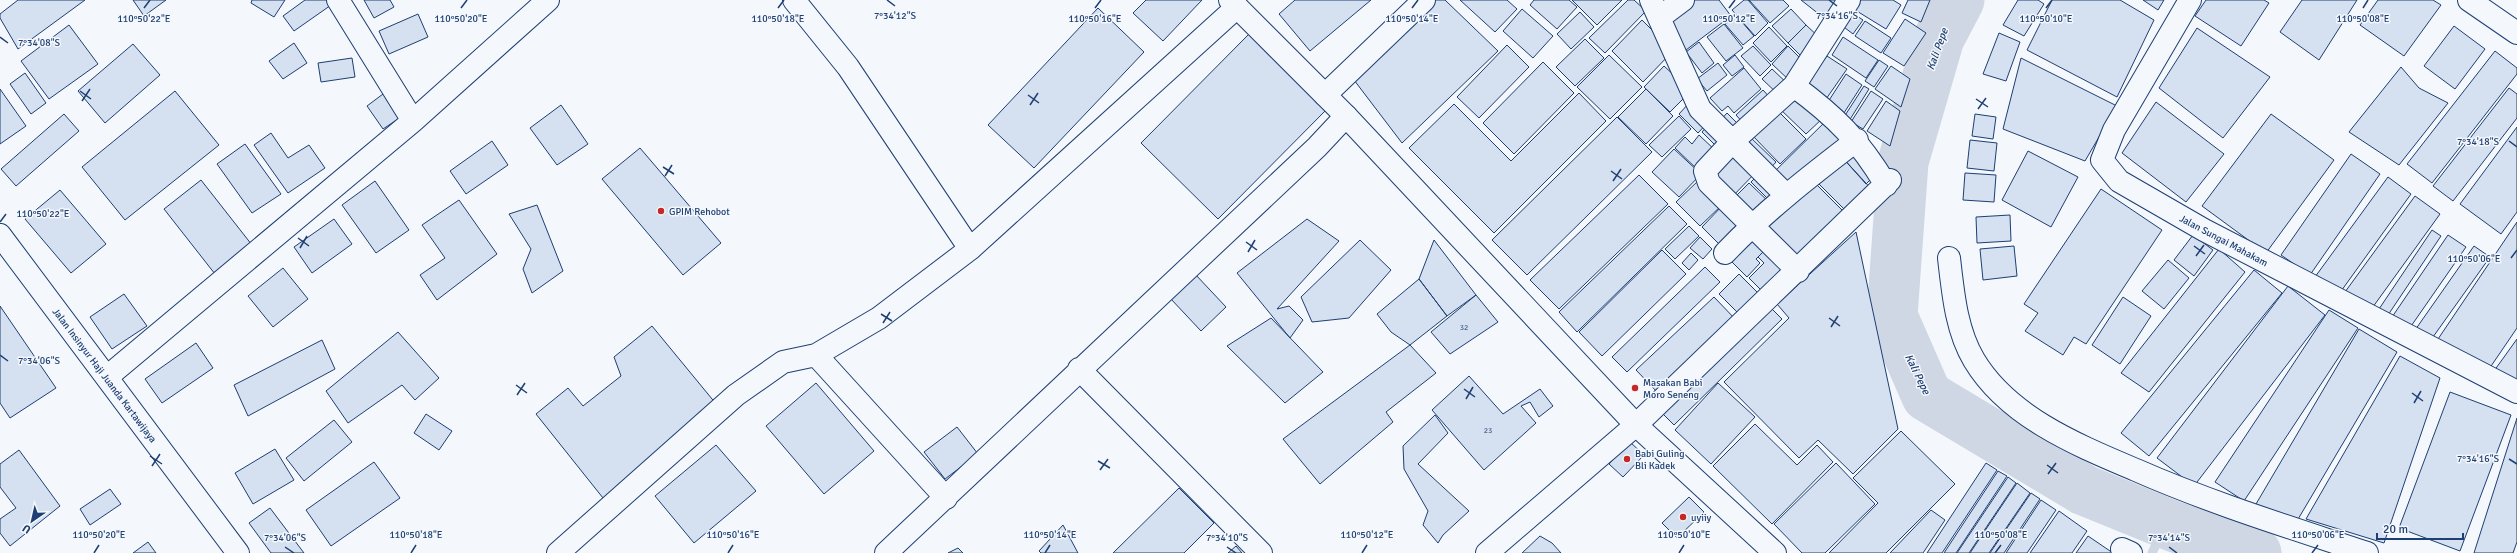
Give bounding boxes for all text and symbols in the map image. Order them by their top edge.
text: 7°34'12"S [874,10,917,22]
text: 7°34'16"S [1816,10,1859,22]
text: 110°50'22"E [117,13,171,25]
text: 110°50'20"E [434,13,488,25]
text: 110°50'18"E [751,13,805,25]
text: 110°50'16"E [1068,13,1122,25]
text: 110°50'14"E [1385,13,1439,25]
text: 110°50'12"E [1702,13,1756,25]
text: 110°50'10"E [2019,13,2073,25]
text: 110°50'08"E [2336,13,2390,25]
water label: Kali Pepe [1924,26,1951,72]
text: 7°34'08"S [18,37,61,49]
text: 7°34'18"S [2457,136,2500,148]
marker: GPIM Rehobot [656,206,666,216]
place label: GPIM Rehobot [669,206,730,218]
text: 110°50'22"E [16,208,70,220]
street label: Jalan Sungai Mahakam [2177,212,2270,269]
text: 110°50'06"E [2447,253,2501,265]
street label: Jalan Insinyur Haji Juanda Kartawijaya [50,306,159,445]
house number: 32 [1460,322,1468,332]
water label: Kali Pepe [1902,352,1933,397]
text: 7°34'06"S [18,355,61,367]
place label: Masakan Babi Moro Seneng [1643,377,1702,401]
marker: Masakan Babi Moro Seneng [1630,383,1640,393]
house number: 23 [1484,425,1492,435]
place label: Babi Guling Bli Kadek [1635,448,1685,472]
text: 7°34'16"S [2457,453,2500,465]
marker: Babi Guling Bli Kadek [1622,454,1632,464]
north arrow [12,501,52,541]
marker: uyiiy [1678,512,1688,522]
place label: uyiiy [1691,512,1712,524]
scale bar [2377,515,2463,541]
text: U [20,521,33,536]
text: 20 m [2383,522,2408,537]
text: 110°50'20"E [72,529,126,541]
text: 110°50'18"E [389,529,443,541]
text: 110°50'16"E [706,529,760,541]
text: 110°50'14"E [1023,529,1077,541]
text: 110°50'12"E [1340,529,1394,541]
text: 110°50'10"E [1657,529,1711,541]
text: 110°50'08"E [1974,529,2028,541]
text: 110°50'06"E [2291,529,2345,541]
text: 7°34'06"S [264,532,307,544]
text: 7°34'10"S [1206,532,1249,544]
text: 7°34'14"S [2148,532,2191,544]

